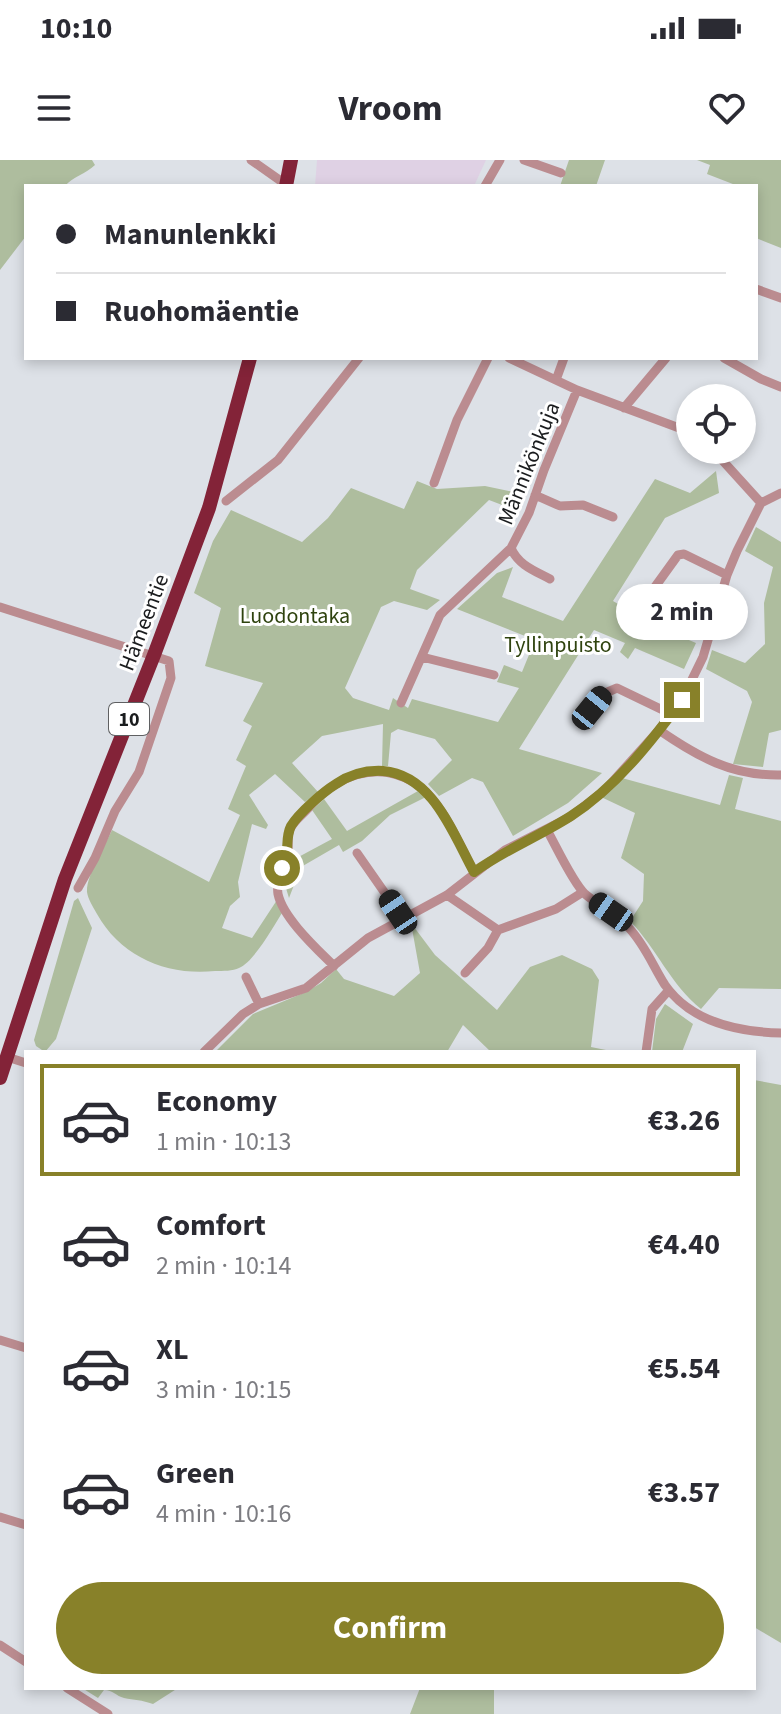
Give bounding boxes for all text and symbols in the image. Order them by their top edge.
text: 10:10 [40,7,112,50]
text: Vroom [338,83,443,134]
icon: menu [32,86,76,130]
icon: heart [705,86,749,130]
text: Manunlenkki [104,213,276,256]
text: Ruohomäentie [104,290,299,333]
map controls [676,384,756,464]
button: locate [676,384,756,464]
street label: Männikönkuja [490,397,568,530]
street label: Hämeentie [111,569,177,675]
callout: 2 min [616,584,748,640]
text: 2 min [650,593,714,630]
park label: Luodontaka [240,600,350,632]
park label: Tyllinpuisto [504,629,612,661]
car [568,682,616,734]
route end [664,682,700,718]
road number: 10 [109,703,149,735]
route start [264,850,300,886]
car [375,885,421,939]
car [584,888,638,936]
text: Economy [156,1080,277,1123]
icon: car [60,1084,132,1156]
text: €3.26 [648,1099,720,1142]
text: 1 min · 10:13 [156,1123,291,1160]
text: Comfort [156,1204,266,1247]
icon: car [60,1208,132,1280]
text: €4.40 [648,1223,720,1266]
text: 2 min · 10:14 [156,1247,291,1284]
text: XL [156,1328,189,1371]
icon: car [60,1332,132,1404]
text: €5.54 [648,1347,720,1390]
text: 3 min · 10:15 [156,1371,291,1408]
text: Green [156,1452,235,1495]
icon: car [60,1456,132,1528]
text: €3.57 [648,1471,720,1514]
text: 4 min · 10:16 [156,1495,291,1532]
button: Confirm [56,1582,724,1674]

